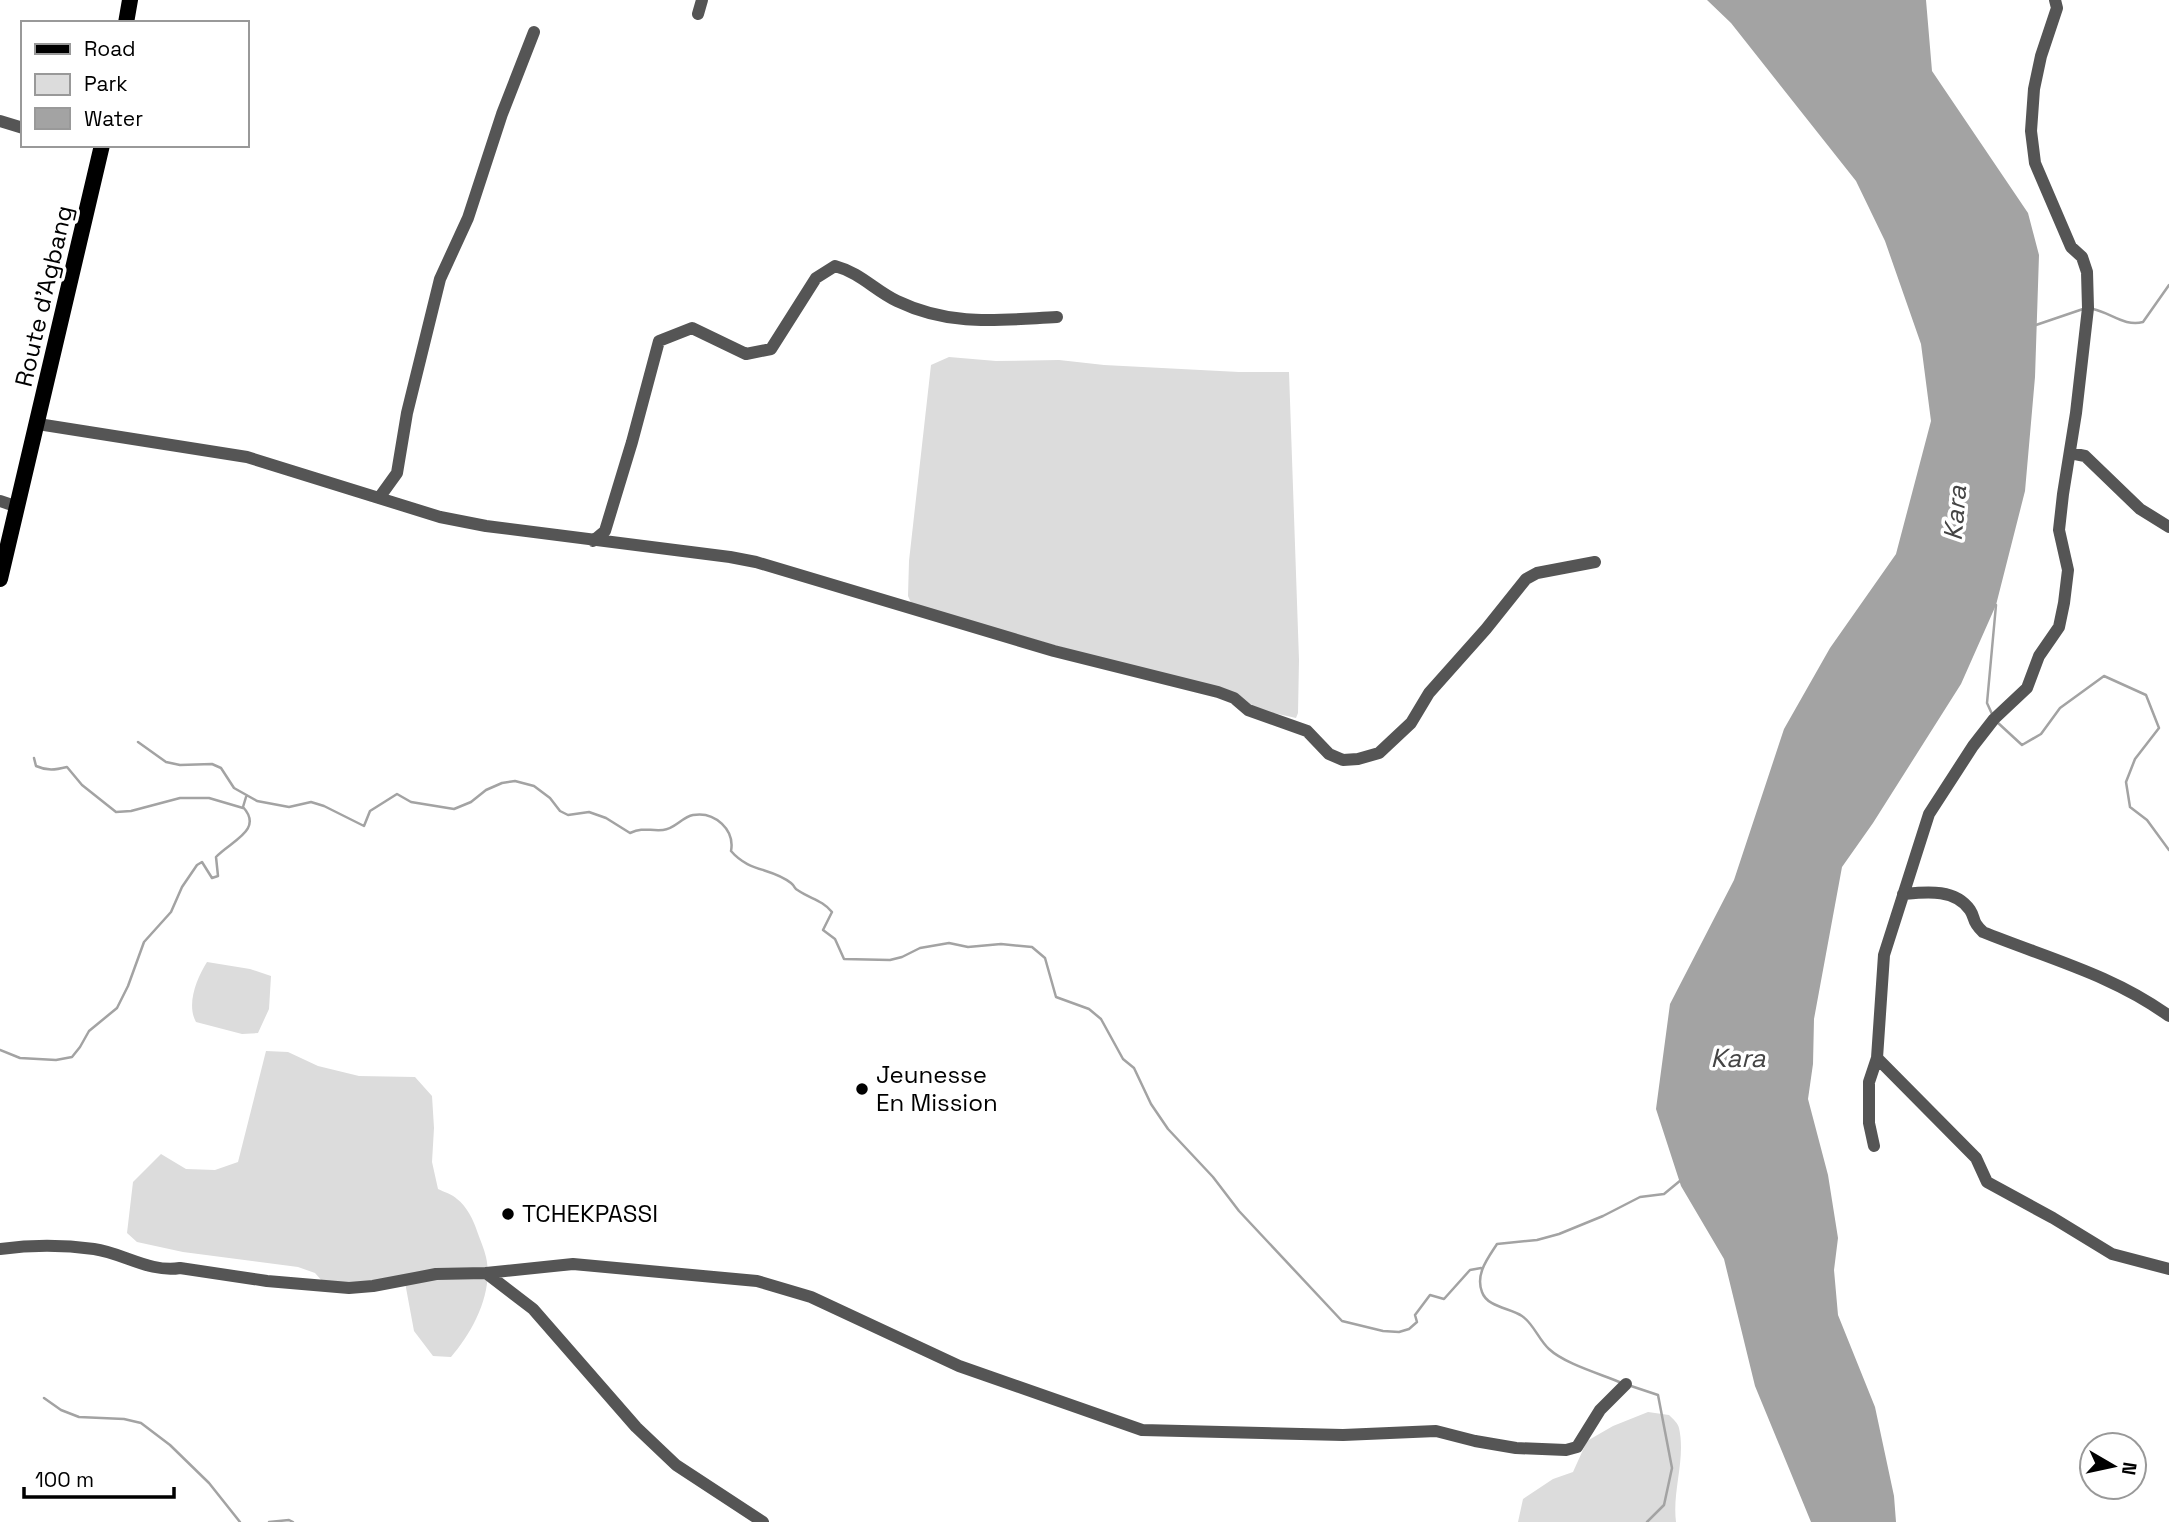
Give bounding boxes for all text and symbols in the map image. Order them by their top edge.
legend [21,21,248,147]
text: Road [84,35,136,62]
text: Park [84,70,128,97]
text: Water [84,105,143,132]
street label: Route d'Agbang [8,202,79,389]
water label: Kara [1936,483,1974,542]
water label: Kara [1710,1041,1767,1075]
place label: Jeunesse En Mission [876,1059,998,1118]
marker: Jeunesse En Mission [854,1081,870,1097]
place label: TCHEKPASSI [522,1198,658,1229]
marker: TCHEKPASSI [500,1206,516,1222]
north arrow [2078,1431,2148,1501]
scale bar [24,1456,175,1500]
text: N [2116,1460,2143,1477]
text: 100 m [35,1466,94,1493]

